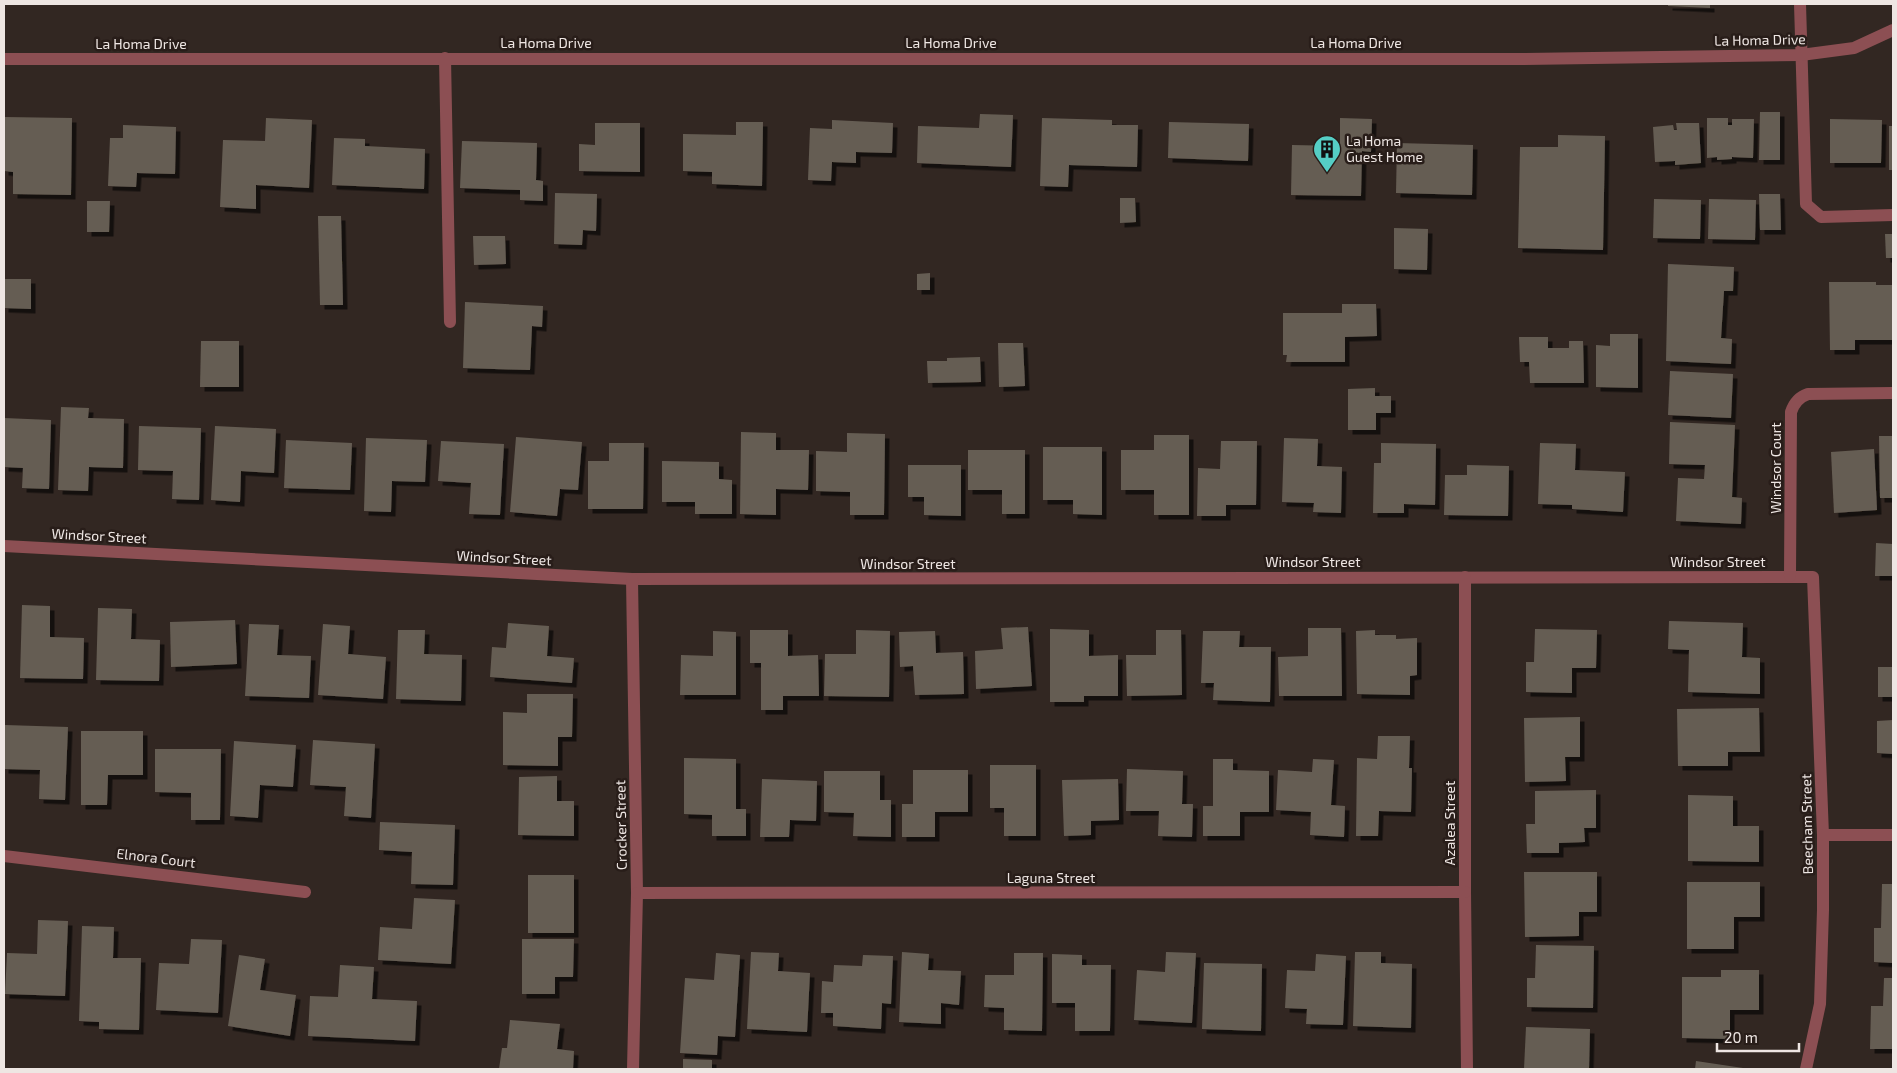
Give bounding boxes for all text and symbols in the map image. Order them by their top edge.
street label: La Homa Drive [1714,30,1806,49]
street label: La Homa Drive [500,34,592,51]
street label: La Homa Drive [905,34,997,51]
street label: La Homa Drive [1310,34,1402,51]
street label: La Homa Drive [95,35,187,52]
place label: La Homa Guest Home [1346,132,1423,165]
building icon: La Homa Guest Home [1312,134,1342,173]
street label: Windsor Court [1767,422,1784,514]
street label: Windsor Street [51,525,147,546]
street label: Windsor Street [456,547,552,568]
street label: Windsor Street [1265,553,1361,570]
street label: Windsor Street [1670,553,1766,570]
street label: Windsor Street [860,555,956,572]
street label: Beecham Street [1797,774,1816,874]
street label: Crocker Street [611,780,630,870]
street label: Azalea Street [1441,781,1458,865]
street label: Elnora Court [116,844,196,871]
street label: Laguna Street [1007,869,1095,886]
scale bar [1717,1020,1800,1052]
text: 20 m [1724,1028,1758,1046]

